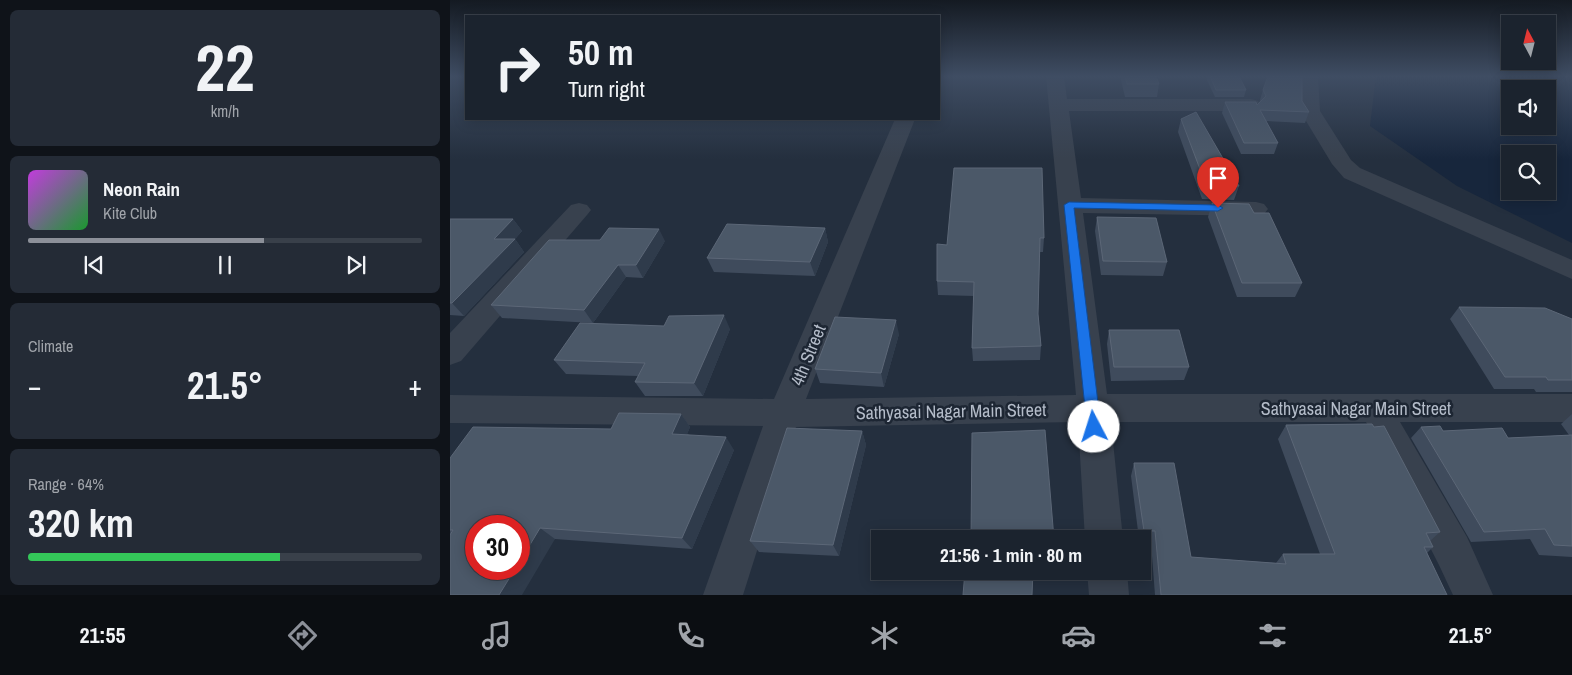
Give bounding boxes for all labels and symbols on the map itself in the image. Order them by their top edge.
north arrow [1501,15,1556,70]
pin [1197,157,1239,208]
street label: 4th Street [784,321,832,389]
street label: Sathyasai Nagar Main Street [1261,396,1451,421]
street label: Sathyasai Nagar Main Street [856,397,1046,425]
position arrow [1067,400,1119,452]
speed limit sign: 30 [465,515,530,580]

